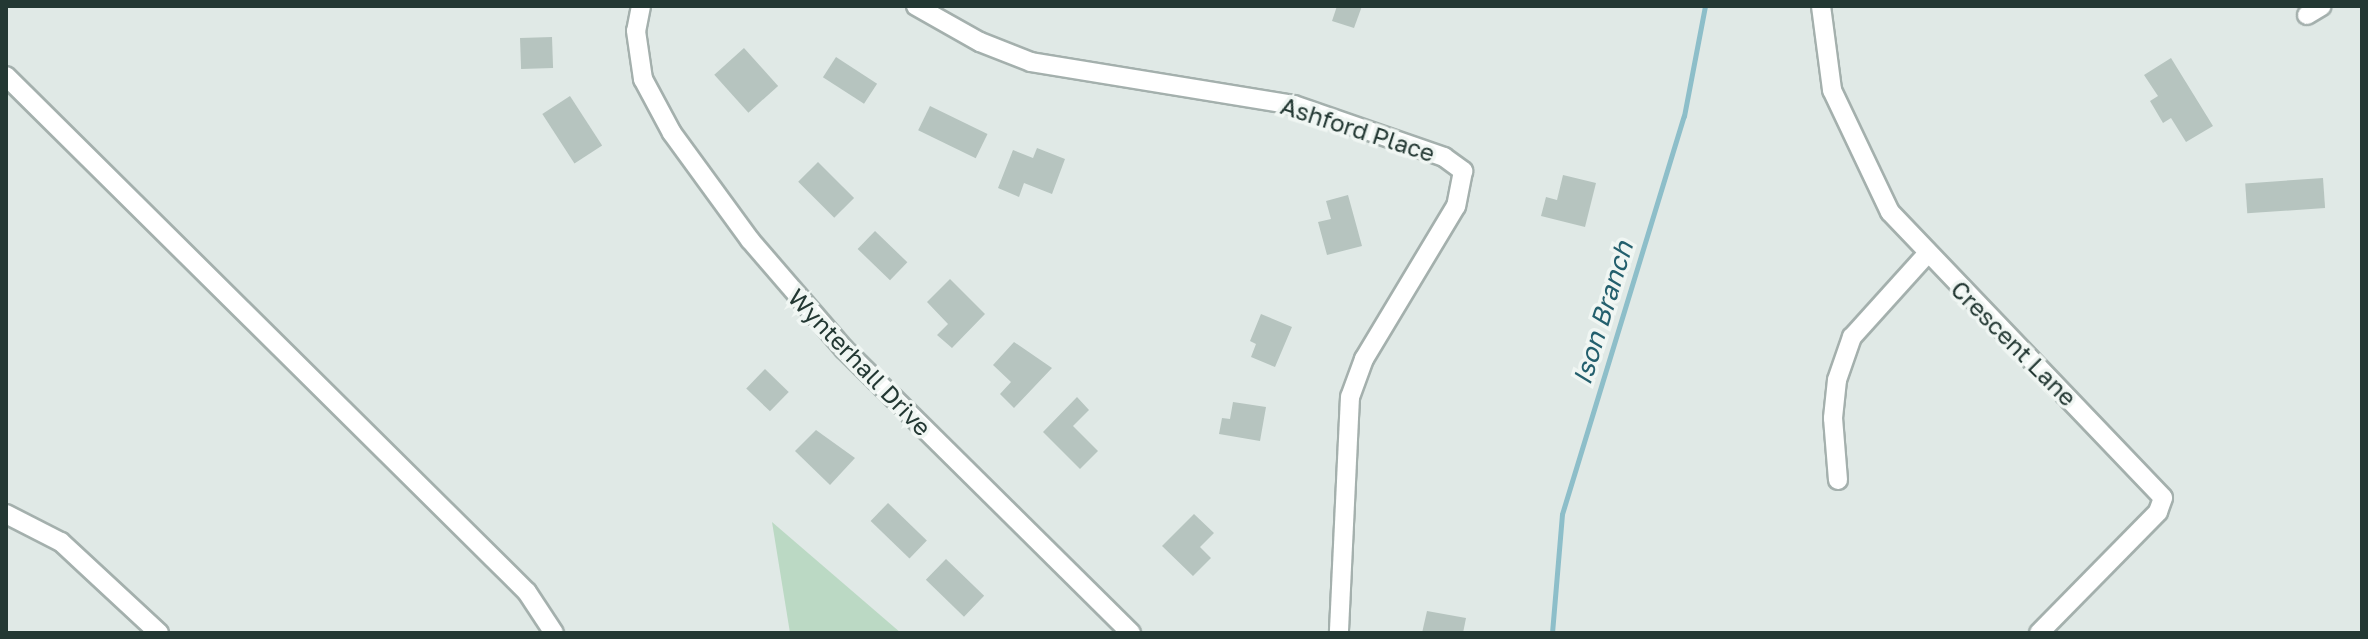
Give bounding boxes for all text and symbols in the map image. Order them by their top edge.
street label: Ashford Place [1277,91,1439,167]
water label: Ison Branch [1566,238,1640,388]
street label: Crescent Lane [1945,274,2083,412]
street label: Wynterhall Drive [783,283,937,441]

